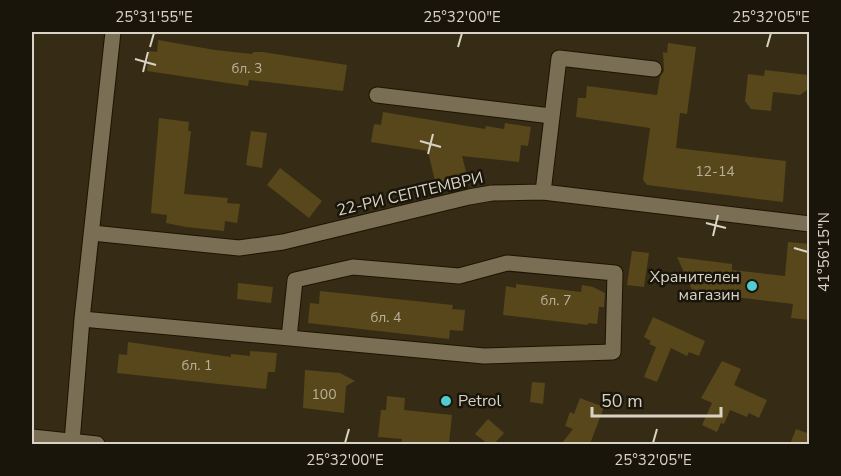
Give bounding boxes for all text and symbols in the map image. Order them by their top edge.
text: 25°31'55"E [115,7,193,27]
text: 25°32'00"E [423,7,501,27]
text: 25°32'05"E [732,7,810,27]
house number: бл. 3 [231,59,263,78]
house number: 12-14 [695,162,735,181]
street label: 22-РИ СЕПТЕМВРИ [335,166,485,222]
text: 41°56'15"N [814,212,834,292]
place label: Хранителен магазин [650,266,740,306]
marker: Хранителен магазин [745,279,759,293]
house number: бл. 7 [540,291,572,310]
house number: бл. 4 [370,308,402,327]
house number: бл. 1 [181,356,213,375]
scale bar [592,380,721,418]
house number: 100 [311,385,337,404]
text: 50 m [601,389,643,413]
place label: Petrol [458,390,501,412]
marker: Petrol [439,394,453,408]
text: 25°32'00"E [306,450,384,470]
text: 25°32'05"E [614,450,692,470]

